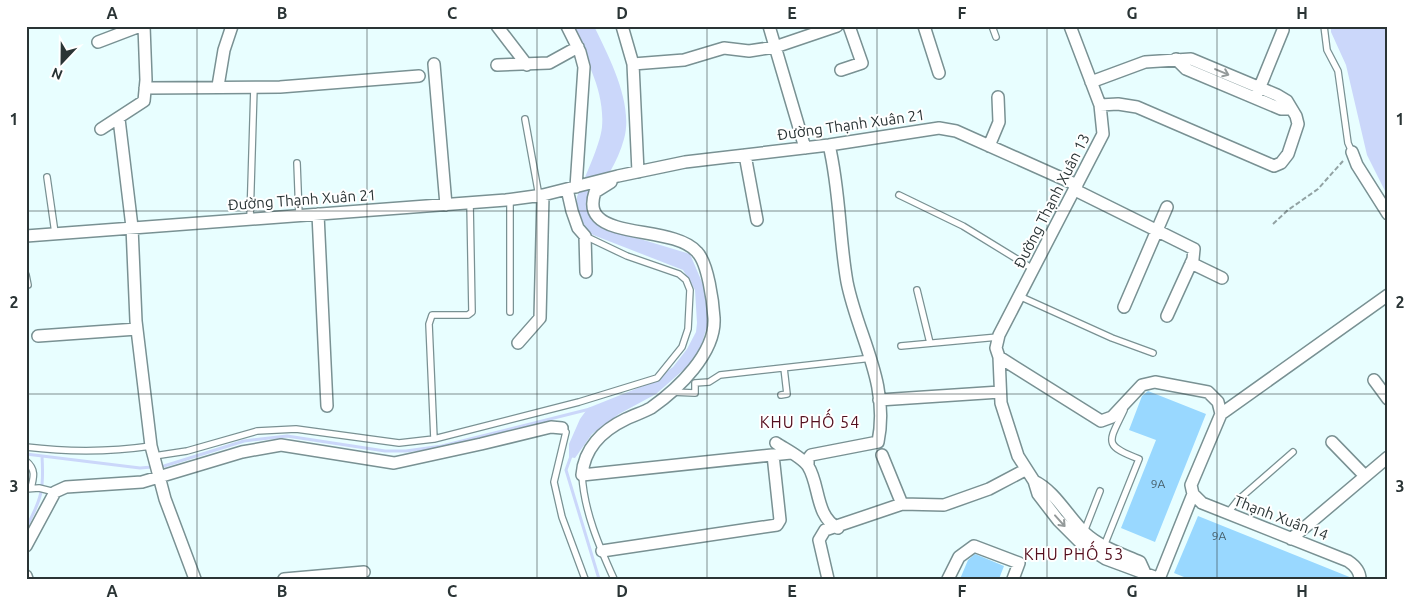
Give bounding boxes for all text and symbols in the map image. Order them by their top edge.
text: A [106,4,118,22]
text: B [277,4,287,22]
text: C [447,4,457,22]
text: D [616,4,628,22]
text: E [787,4,797,22]
text: F [958,4,967,22]
text: G [1126,4,1138,22]
text: H [1296,4,1308,22]
north arrow [38,38,88,88]
text: N [49,65,65,83]
one-way arrow [1214,68,1229,78]
street label: Đường Thạnh Xuân 21 [776,106,926,143]
text: 1 [9,110,19,128]
text: 1 [1395,110,1405,128]
street label: Đường Thạnh Xuân 13 [1010,131,1093,271]
street label: Đường Thạnh Xuân 21 [227,186,377,213]
text: 2 [9,293,19,311]
text: 2 [1395,293,1405,311]
district label: KHU PHỐ 54 [760,408,860,431]
text: 3 [9,477,19,495]
house number: 9A [1151,477,1165,490]
text: 3 [1395,477,1405,495]
street label: Thạnh Xuân 14 [1232,492,1331,543]
one-way arrow [1054,515,1066,528]
house number: 9A [1212,529,1226,542]
district label: KHU PHỐ 53 [1024,540,1124,563]
text: A [106,582,118,600]
text: B [277,582,287,600]
text: C [447,582,457,600]
text: D [616,582,628,600]
text: E [787,582,797,600]
text: F [958,582,967,600]
text: G [1126,582,1138,600]
text: H [1296,582,1308,600]

